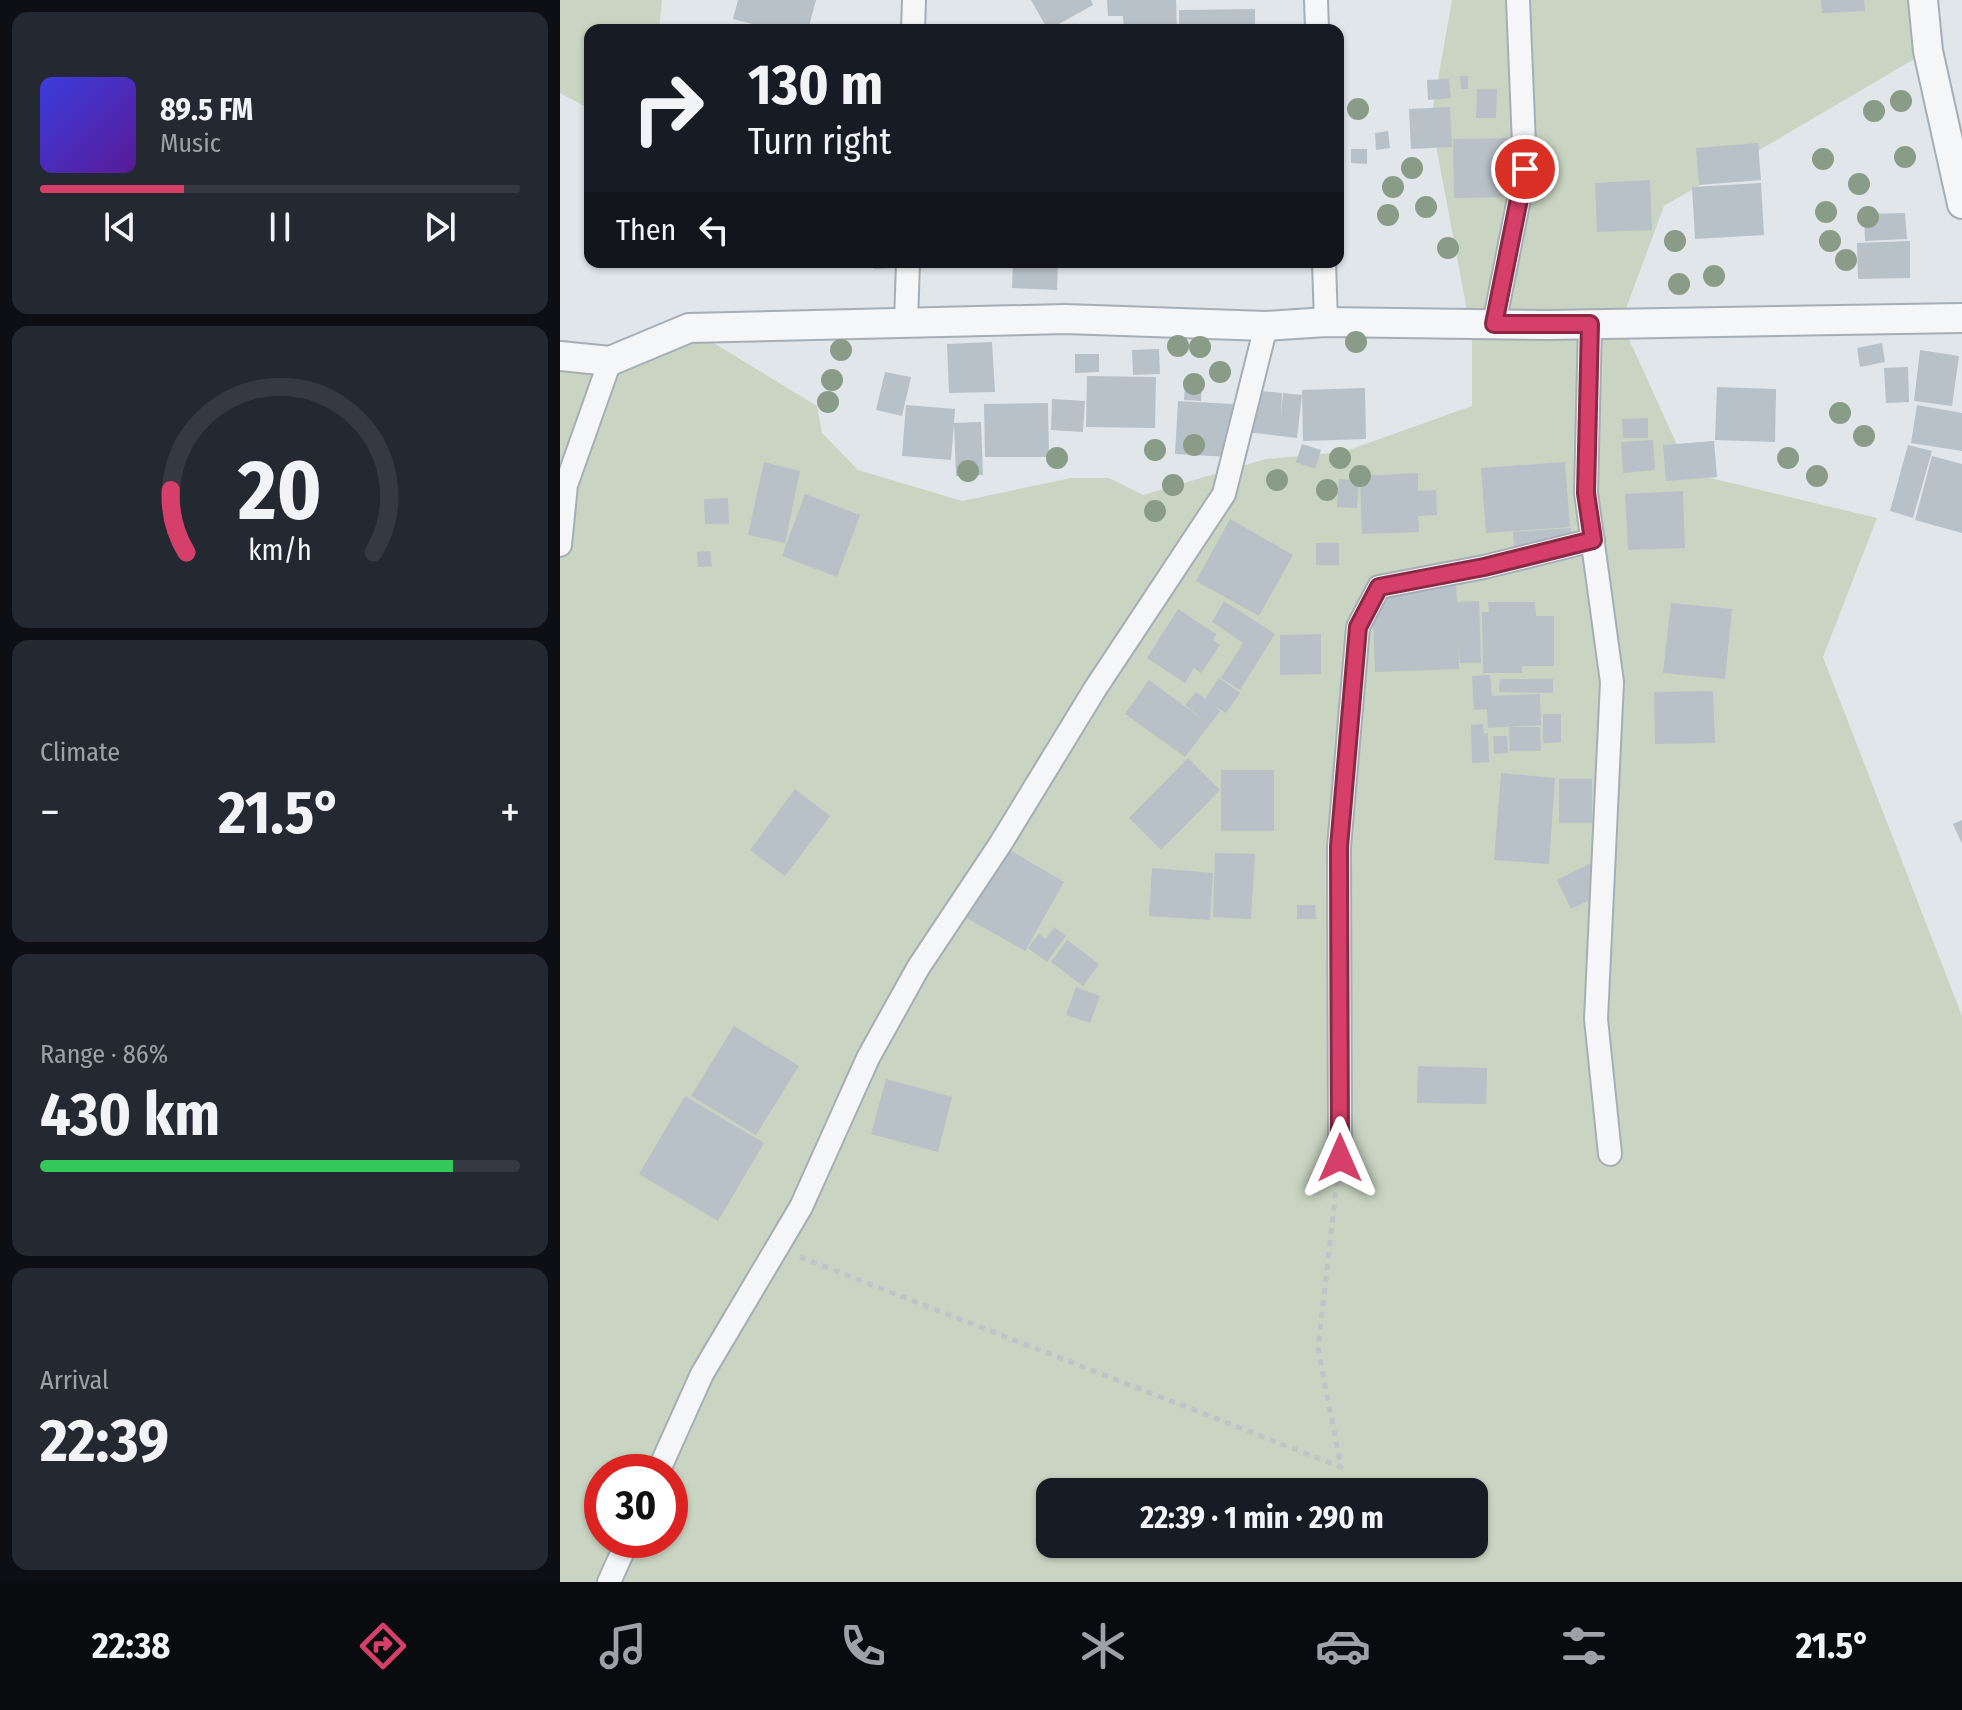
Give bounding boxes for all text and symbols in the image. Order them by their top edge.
text: 130 m [748,52,883,119]
icon: right [616,56,720,160]
text: 89.5 FM [160,92,253,128]
text: Turn right [748,120,891,164]
text: Music [160,128,221,159]
pin [1491,135,1559,203]
icon: arrive [1503,147,1547,191]
icon: previous [98,205,142,249]
icon: pause [258,205,302,249]
icon: next [418,205,462,249]
icon: left [692,208,736,252]
text: Then [616,212,676,248]
text: 20 [237,441,322,541]
text: km/h [248,533,312,568]
text: Climate [40,737,120,768]
text: 21.5° [218,777,342,849]
text: − [40,786,60,839]
text: + [500,786,520,839]
text: Range · 86% [40,1039,168,1070]
text: 430 km [40,1079,220,1151]
position arrow [1298,1116,1382,1200]
text: Arrival [40,1365,109,1396]
text: 22:39 [40,1405,169,1477]
speed limit sign: 30 [584,1454,688,1558]
text: 22:39 · 1 min · 290 m [1140,1500,1384,1536]
icon: directions [355,1618,411,1674]
icon: music [595,1618,651,1674]
icon: phone [835,1618,891,1674]
icon: climate [1075,1618,1131,1674]
icon: car [1315,1618,1371,1674]
icon: filters [1556,1618,1612,1674]
text: 22:38 [92,1624,170,1668]
text: 21.5° [1796,1624,1870,1668]

